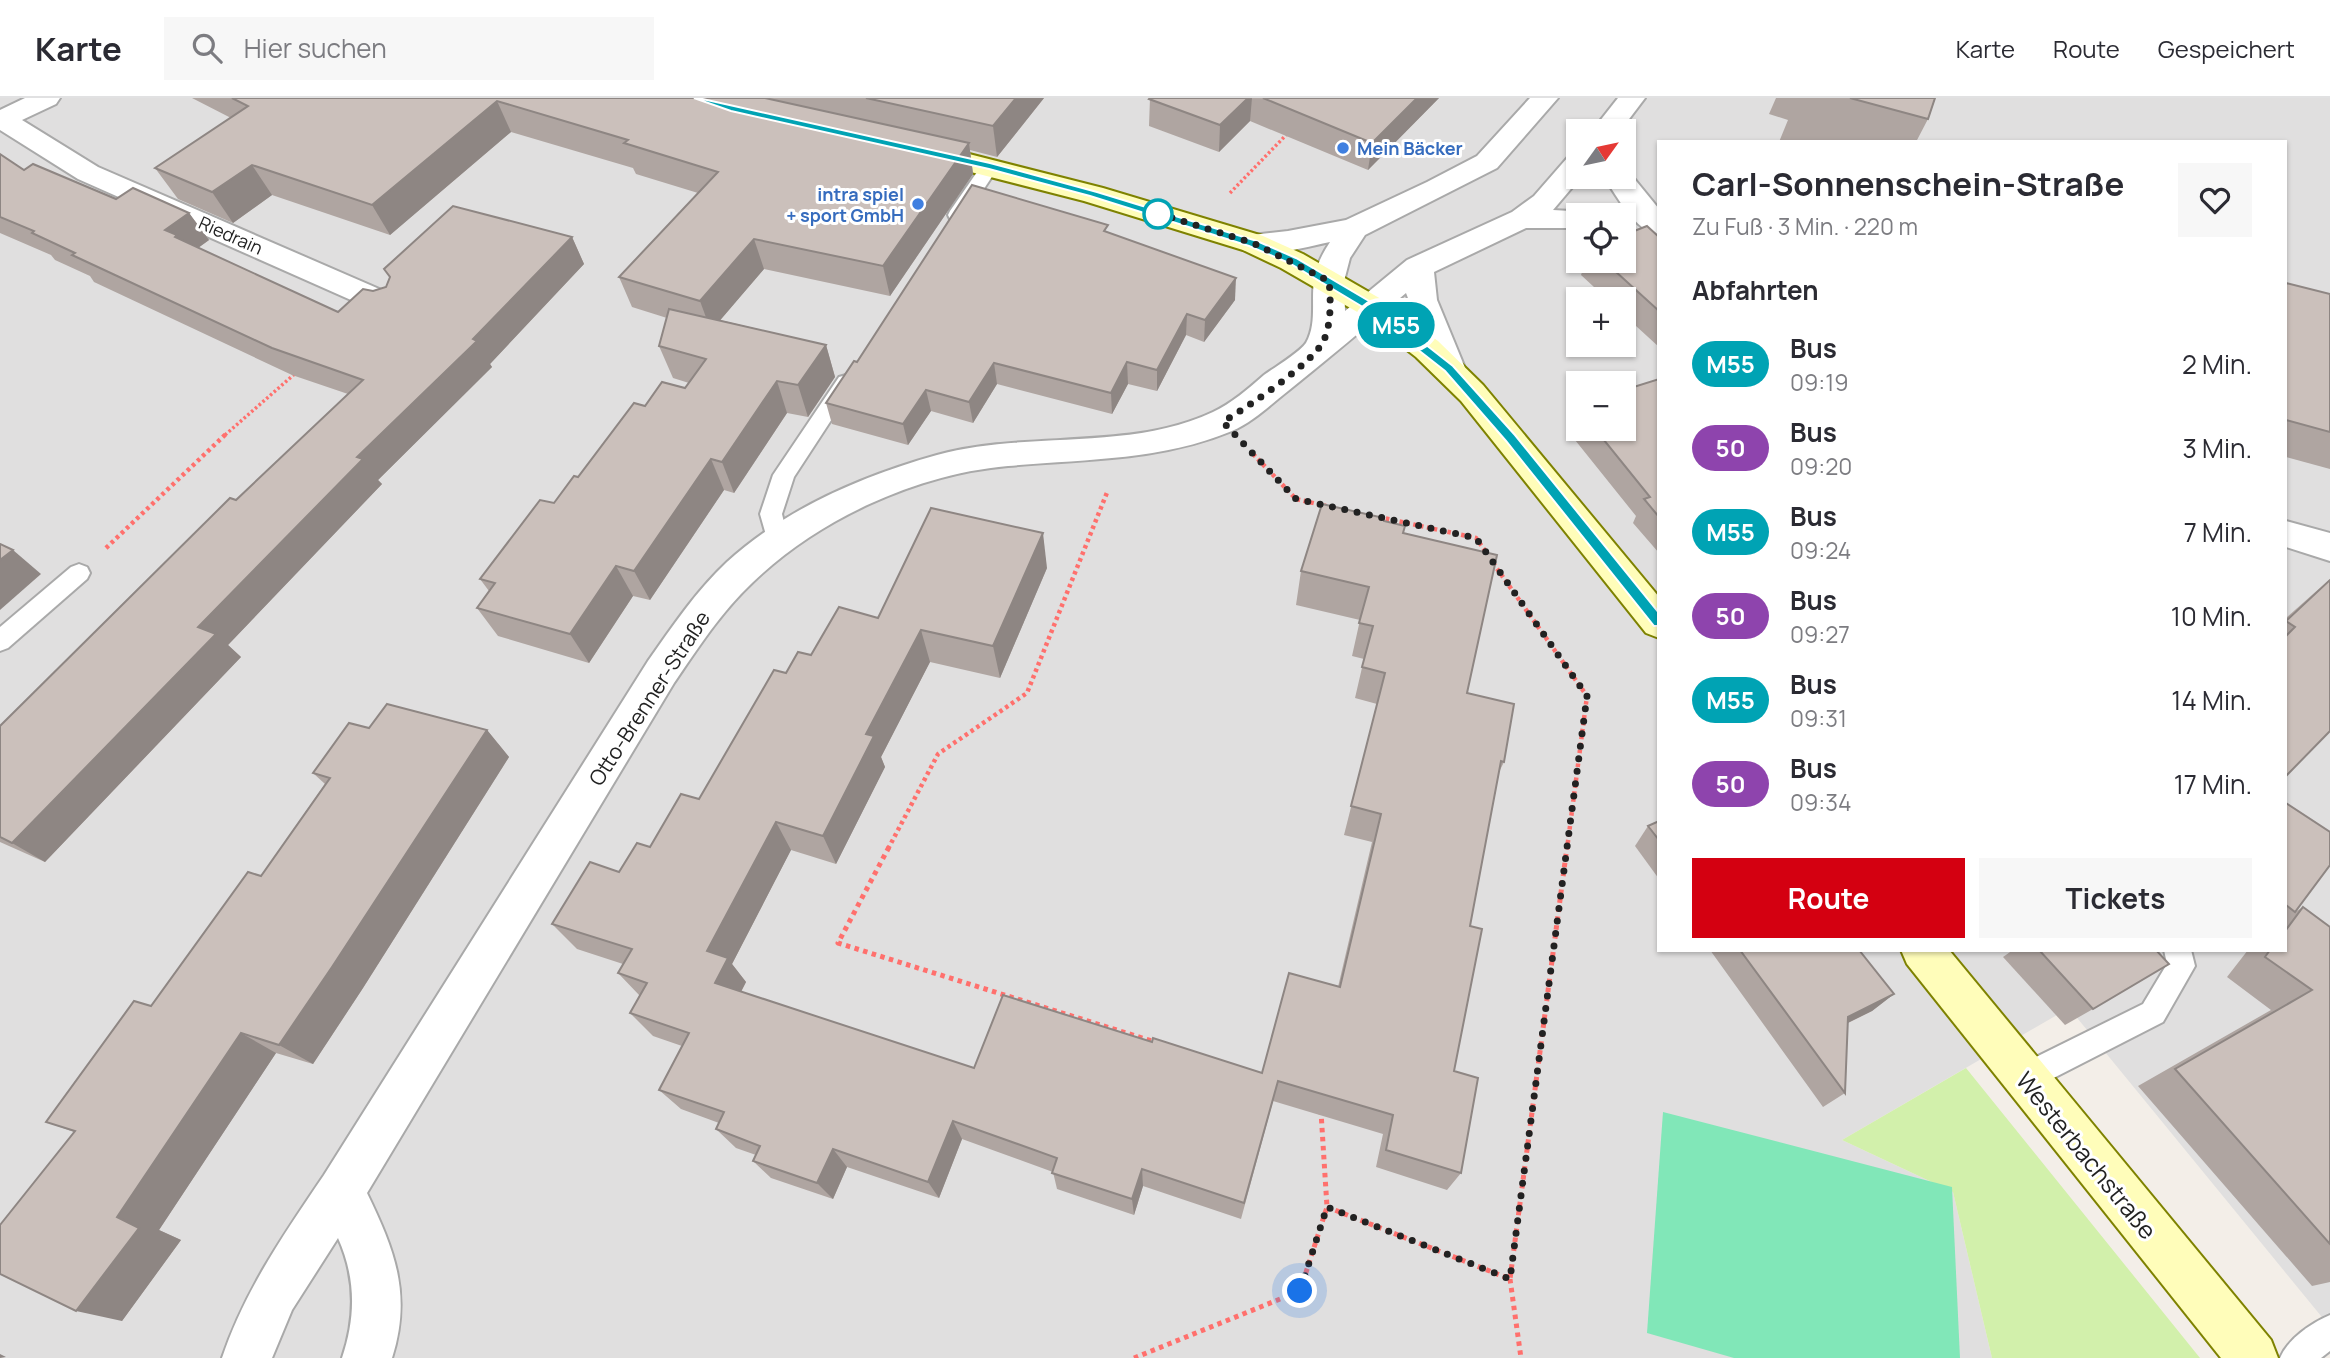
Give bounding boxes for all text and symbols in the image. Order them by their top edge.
search box [164,17,654,80]
text: Karte [35,26,122,71]
icon: search [188,29,226,67]
text: Hier suchen [244,30,387,66]
text: Karte [1956,32,2015,65]
text: Route [2053,32,2120,65]
text: Gespeichert [2158,32,2295,65]
north arrow [1566,119,1636,189]
map controls [1566,119,1636,441]
place label: Mein Bäcker [1357,136,1463,160]
marker: Mein Bäcker [1335,140,1351,156]
text: Carl-Sonnenschein-Straße [1692,161,2124,206]
button: heart [2178,163,2252,237]
place label: intra spiel + sport GmbH [786,182,904,227]
marker: intra spiel + sport GmbH [910,196,926,212]
unlabelled marker [1143,199,1173,229]
button: locate [1566,203,1636,273]
street label: Riedrain [195,210,267,260]
text: Zu Fuß · 3 Min. · 220 m [1692,210,1918,242]
text: Abfahrten [1692,272,1819,308]
button: + [1566,287,1636,357]
line badge: M55 [1356,302,1436,348]
text: M55 [1372,308,1420,341]
text: Bus [1790,330,1837,366]
text: 2 Min. [2182,346,2252,382]
text: M55 [1706,347,1755,380]
text: 09:19 [1790,366,1848,398]
button: − [1566,371,1636,441]
text: Bus [1790,414,1837,450]
text: 3 Min. [2182,430,2252,466]
text: 50 [1716,431,1745,464]
text: 09:20 [1790,450,1852,482]
text: Bus [1790,498,1837,534]
text: 7 Min. [2184,514,2252,550]
text: M55 [1706,515,1755,548]
text: 09:24 [1790,534,1851,566]
text: Bus [1790,582,1837,618]
text: 10 Min. [2171,598,2252,634]
text: 50 [1716,599,1745,632]
street label: Otto-Brenner-Straße [582,605,716,791]
text: 09:27 [1790,618,1850,650]
text: Bus [1790,666,1837,702]
text: 14 Min. [2171,682,2252,718]
text: M55 [1706,683,1755,716]
text: 09:31 [1790,702,1847,734]
text: Bus [1790,750,1837,786]
text: 17 Min. [2174,766,2252,802]
text: 50 [1716,767,1745,800]
text: 09:34 [1790,786,1851,818]
button: Route [1692,858,1965,938]
button: Tickets [1979,858,2252,938]
street label: Westerbachstraße [2009,1064,2165,1246]
your location [1282,1273,1317,1308]

